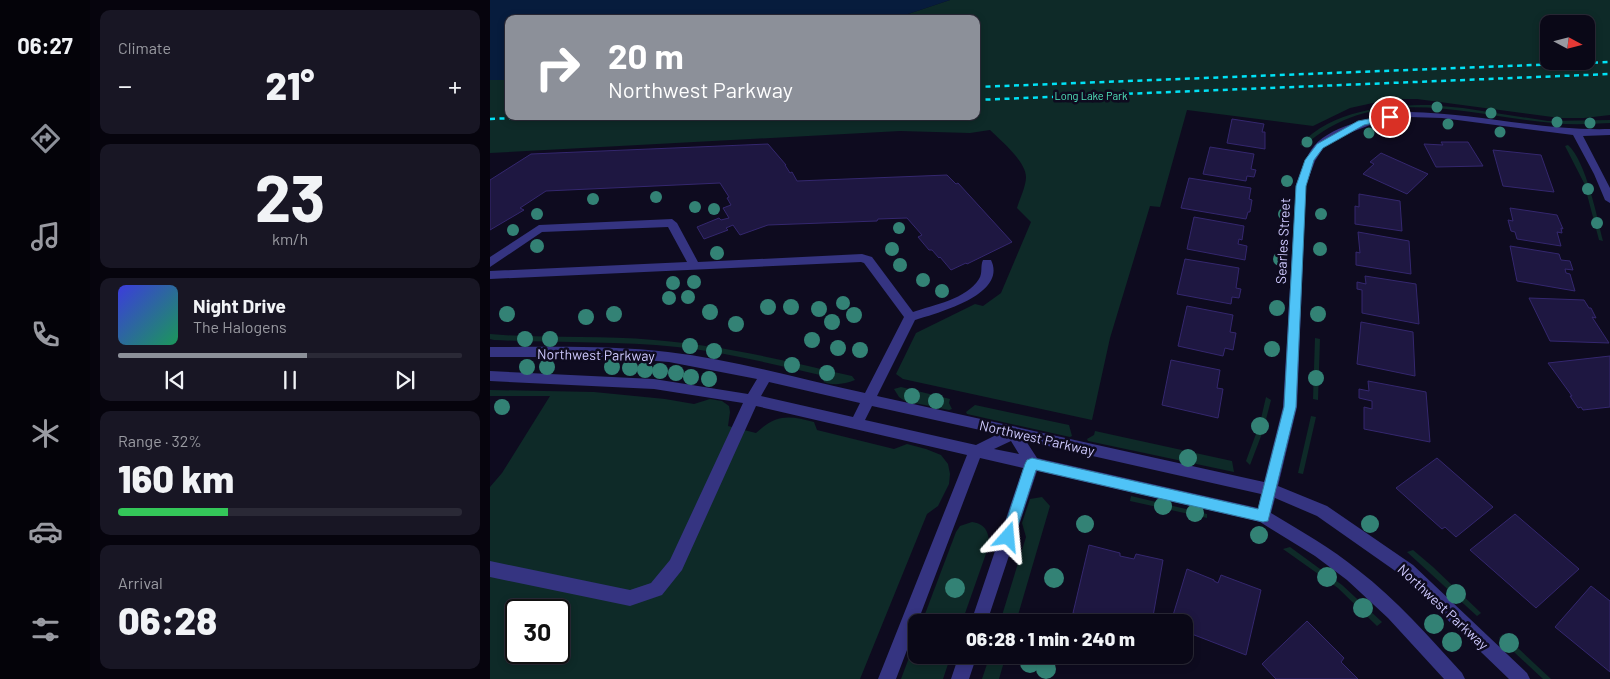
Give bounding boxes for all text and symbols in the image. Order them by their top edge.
north arrow [1540,15,1595,70]
map controls [1540,15,1595,70]
text: 06:27 [17,32,73,58]
text: 20 m [608,34,684,76]
icon: right [525,35,590,100]
text: Climate [118,38,171,57]
text: 21° [265,62,315,108]
text: − [118,68,132,102]
text: + [448,68,462,102]
text: Northwest Parkway [608,76,793,102]
park label: Long Lake Park [1054,89,1128,102]
pin [1369,96,1411,138]
icon: arrive [1376,103,1404,131]
icon: directions [28,121,63,156]
text: 23 [255,157,325,235]
street label: Searles Street [1272,198,1293,284]
icon: music [28,219,63,254]
text: km/h [272,229,308,248]
text: Night Drive [193,294,286,317]
icon: phone [28,317,63,352]
text: The Halogens [193,317,287,336]
street label: Northwest Parkway [537,345,656,364]
icon: previous [161,366,189,394]
icon: pause [276,366,304,394]
icon: next [391,366,419,394]
icon: climate [28,416,63,451]
street label: Northwest Parkway [978,416,1097,459]
text: Range · 32% [118,431,202,450]
text: 160 km [118,455,234,501]
position arrow [981,510,1033,562]
icon: car [28,514,63,549]
street label: Northwest Parkway [1395,560,1493,653]
text: Arrival [118,573,163,592]
text: 06:28 [118,597,217,643]
speed limit sign: 30 [505,599,570,664]
icon: filters [28,612,63,647]
text: 06:28 · 1 min · 240 m [966,627,1135,650]

